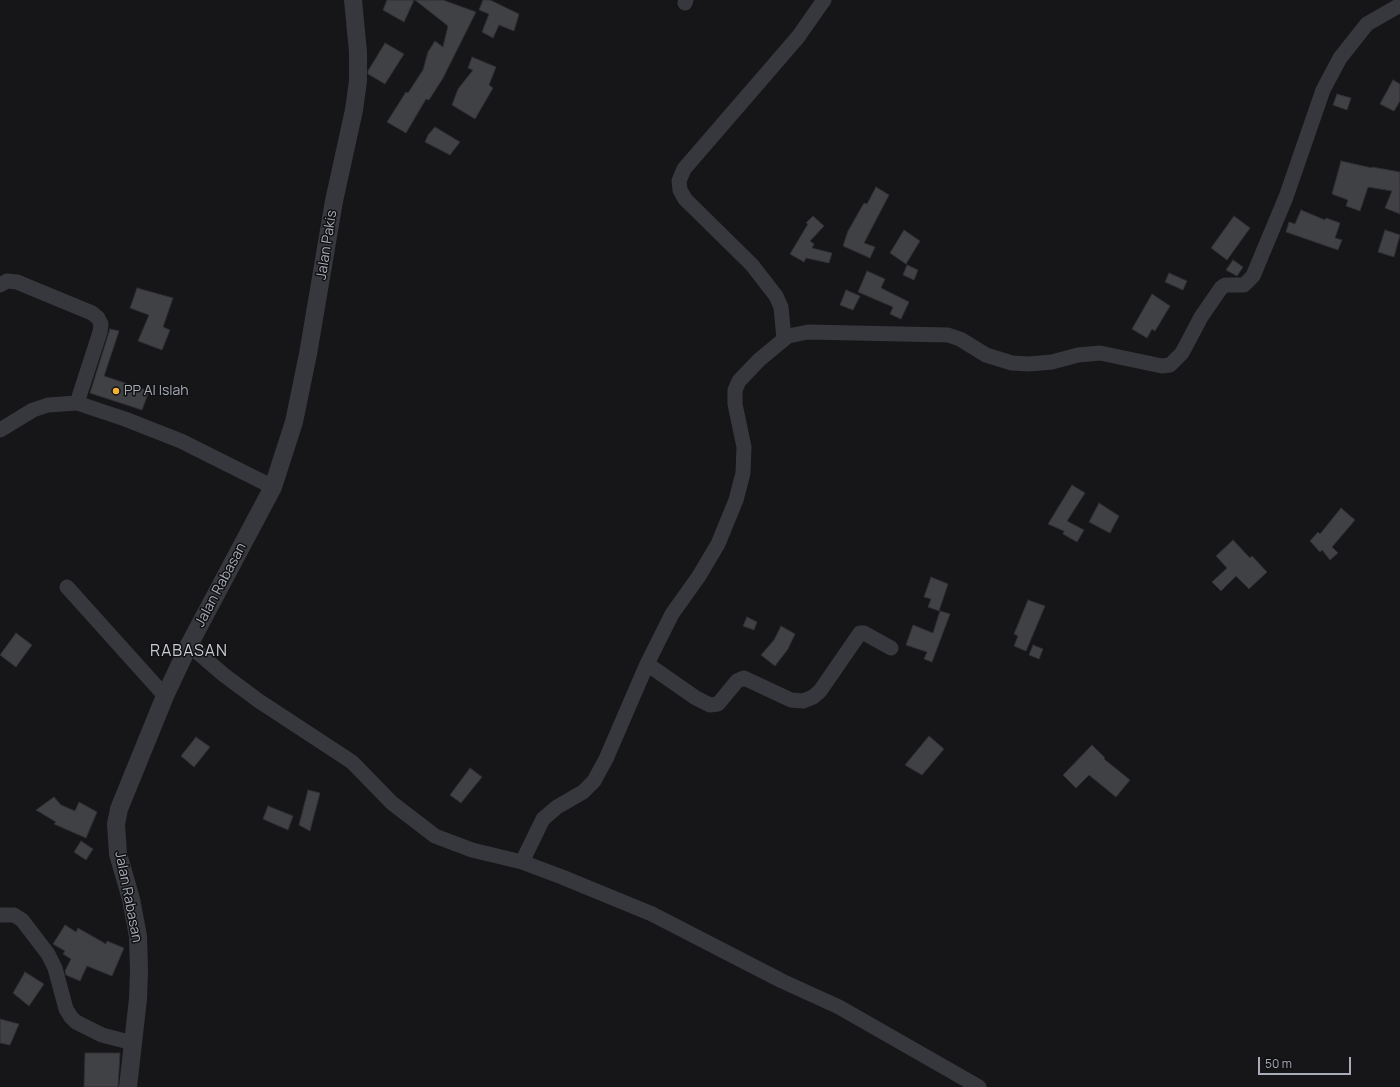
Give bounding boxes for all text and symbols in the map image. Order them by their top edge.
street label: Jalan Pakis [313,209,341,281]
place label: PP Al Islah [124,383,189,399]
marker: PP Al Islah [111,386,121,396]
street label: Jalan Rabasan [192,540,250,630]
district label: RABASAN [150,642,228,662]
street label: Jalan Rabasan [111,850,145,944]
scale bar [1260,1049,1353,1075]
text: 50 m [1265,1055,1292,1072]

